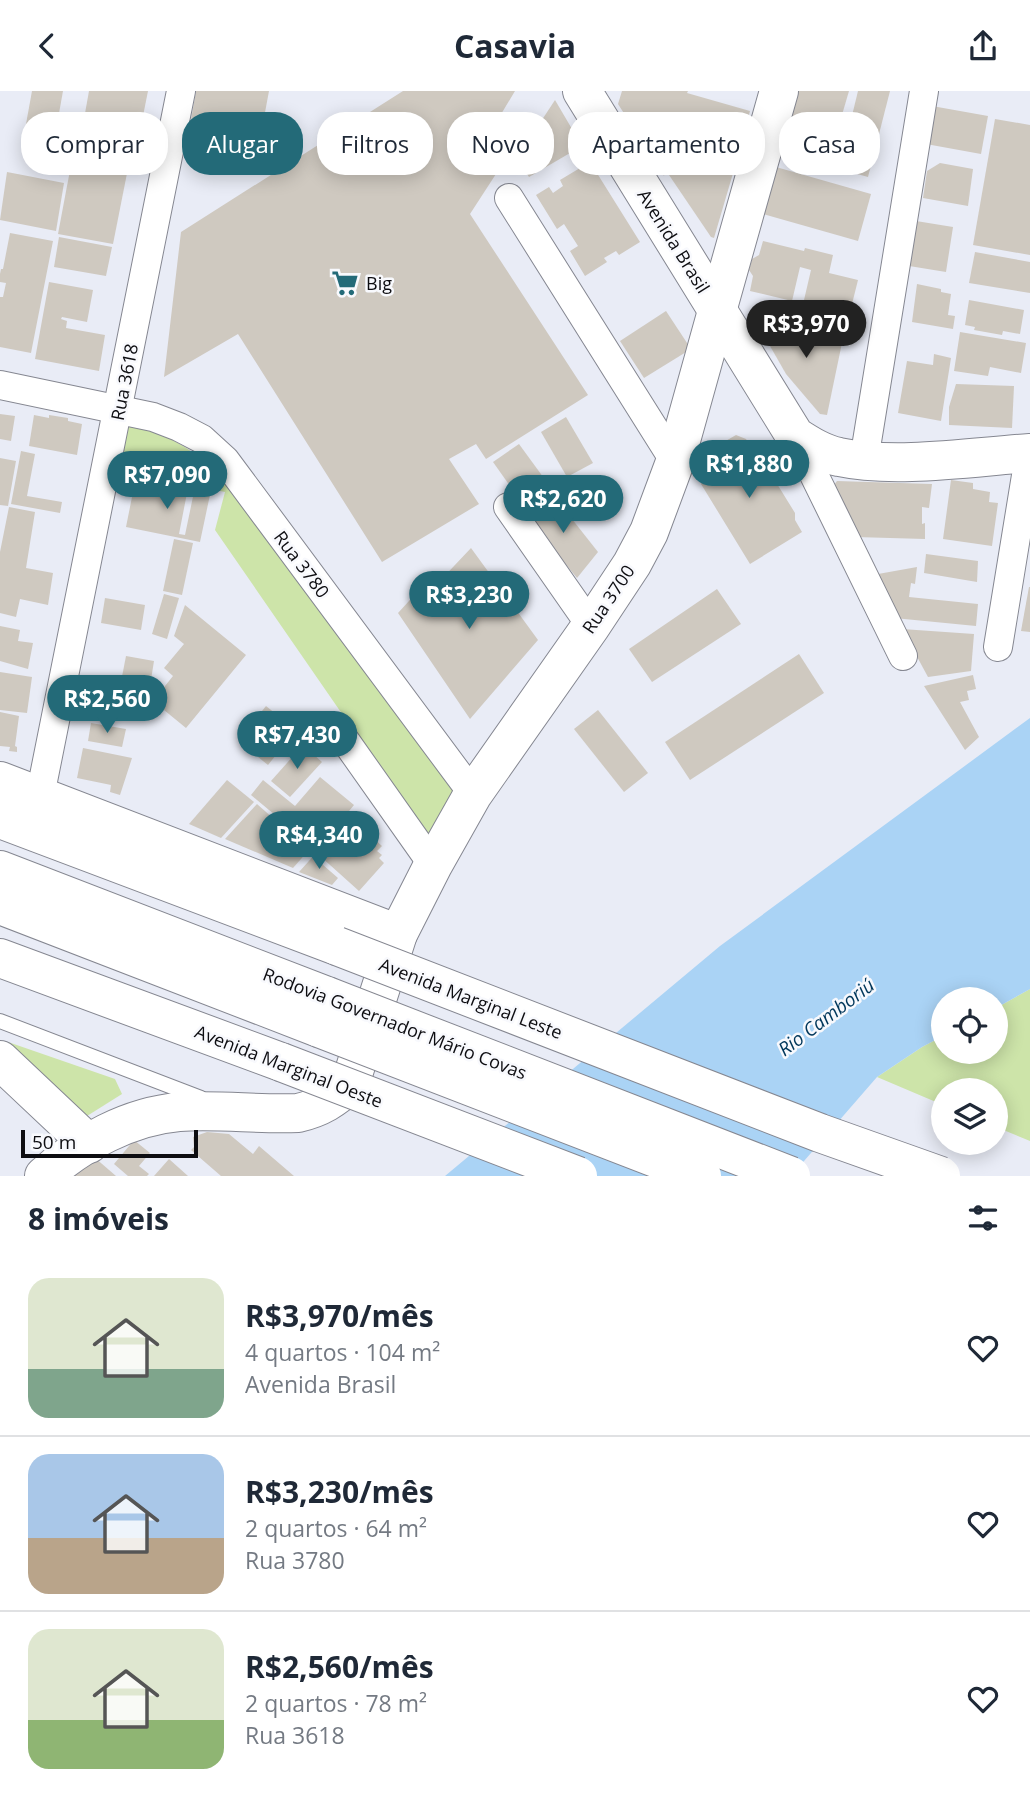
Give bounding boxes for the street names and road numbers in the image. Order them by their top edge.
street label: Avenida Brasil [632,184,716,298]
street label: Rua 3618 [105,341,143,423]
street label: Rua 3780 [269,526,335,602]
street label: Rua 3700 [576,560,640,638]
street label: Avenida Marginal Leste [376,952,566,1044]
street label: Rodovia Governador Mário Covas [260,962,530,1084]
street label: Avenida Marginal Oeste [192,1019,386,1113]

